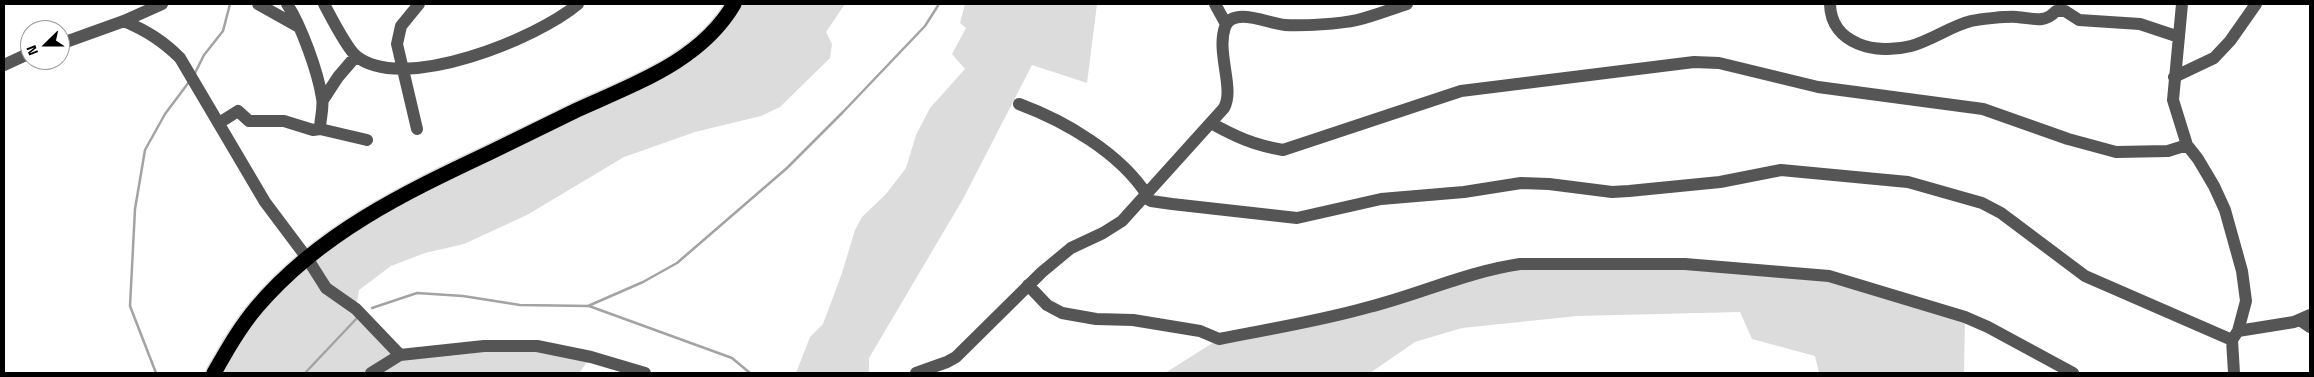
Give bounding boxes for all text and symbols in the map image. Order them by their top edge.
north arrow [20,20,70,70]
text: N [20,42,43,59]

